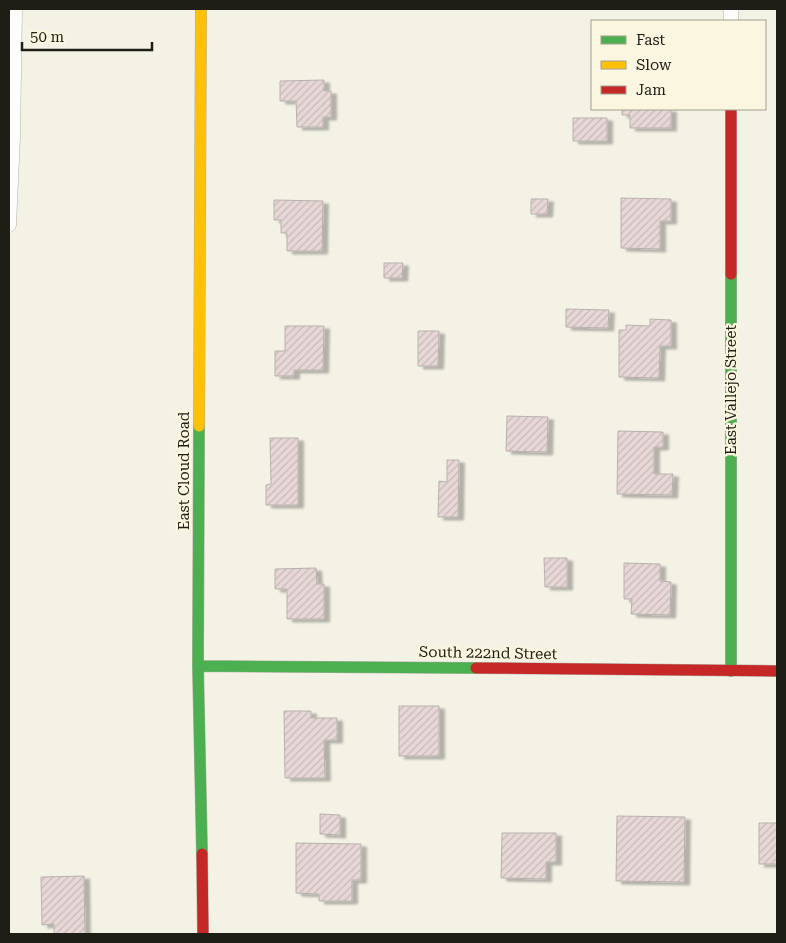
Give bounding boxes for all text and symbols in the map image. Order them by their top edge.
scale bar [22,20,152,52]
legend [591,20,766,110]
text: 50 m [30,28,65,46]
text: Fast [636,31,666,49]
text: Slow [636,56,672,74]
text: Jam [636,81,666,99]
street label: East Vallejo Street [722,325,740,455]
street label: East Cloud Road [175,411,193,530]
street label: South 222nd Street [419,643,558,663]

